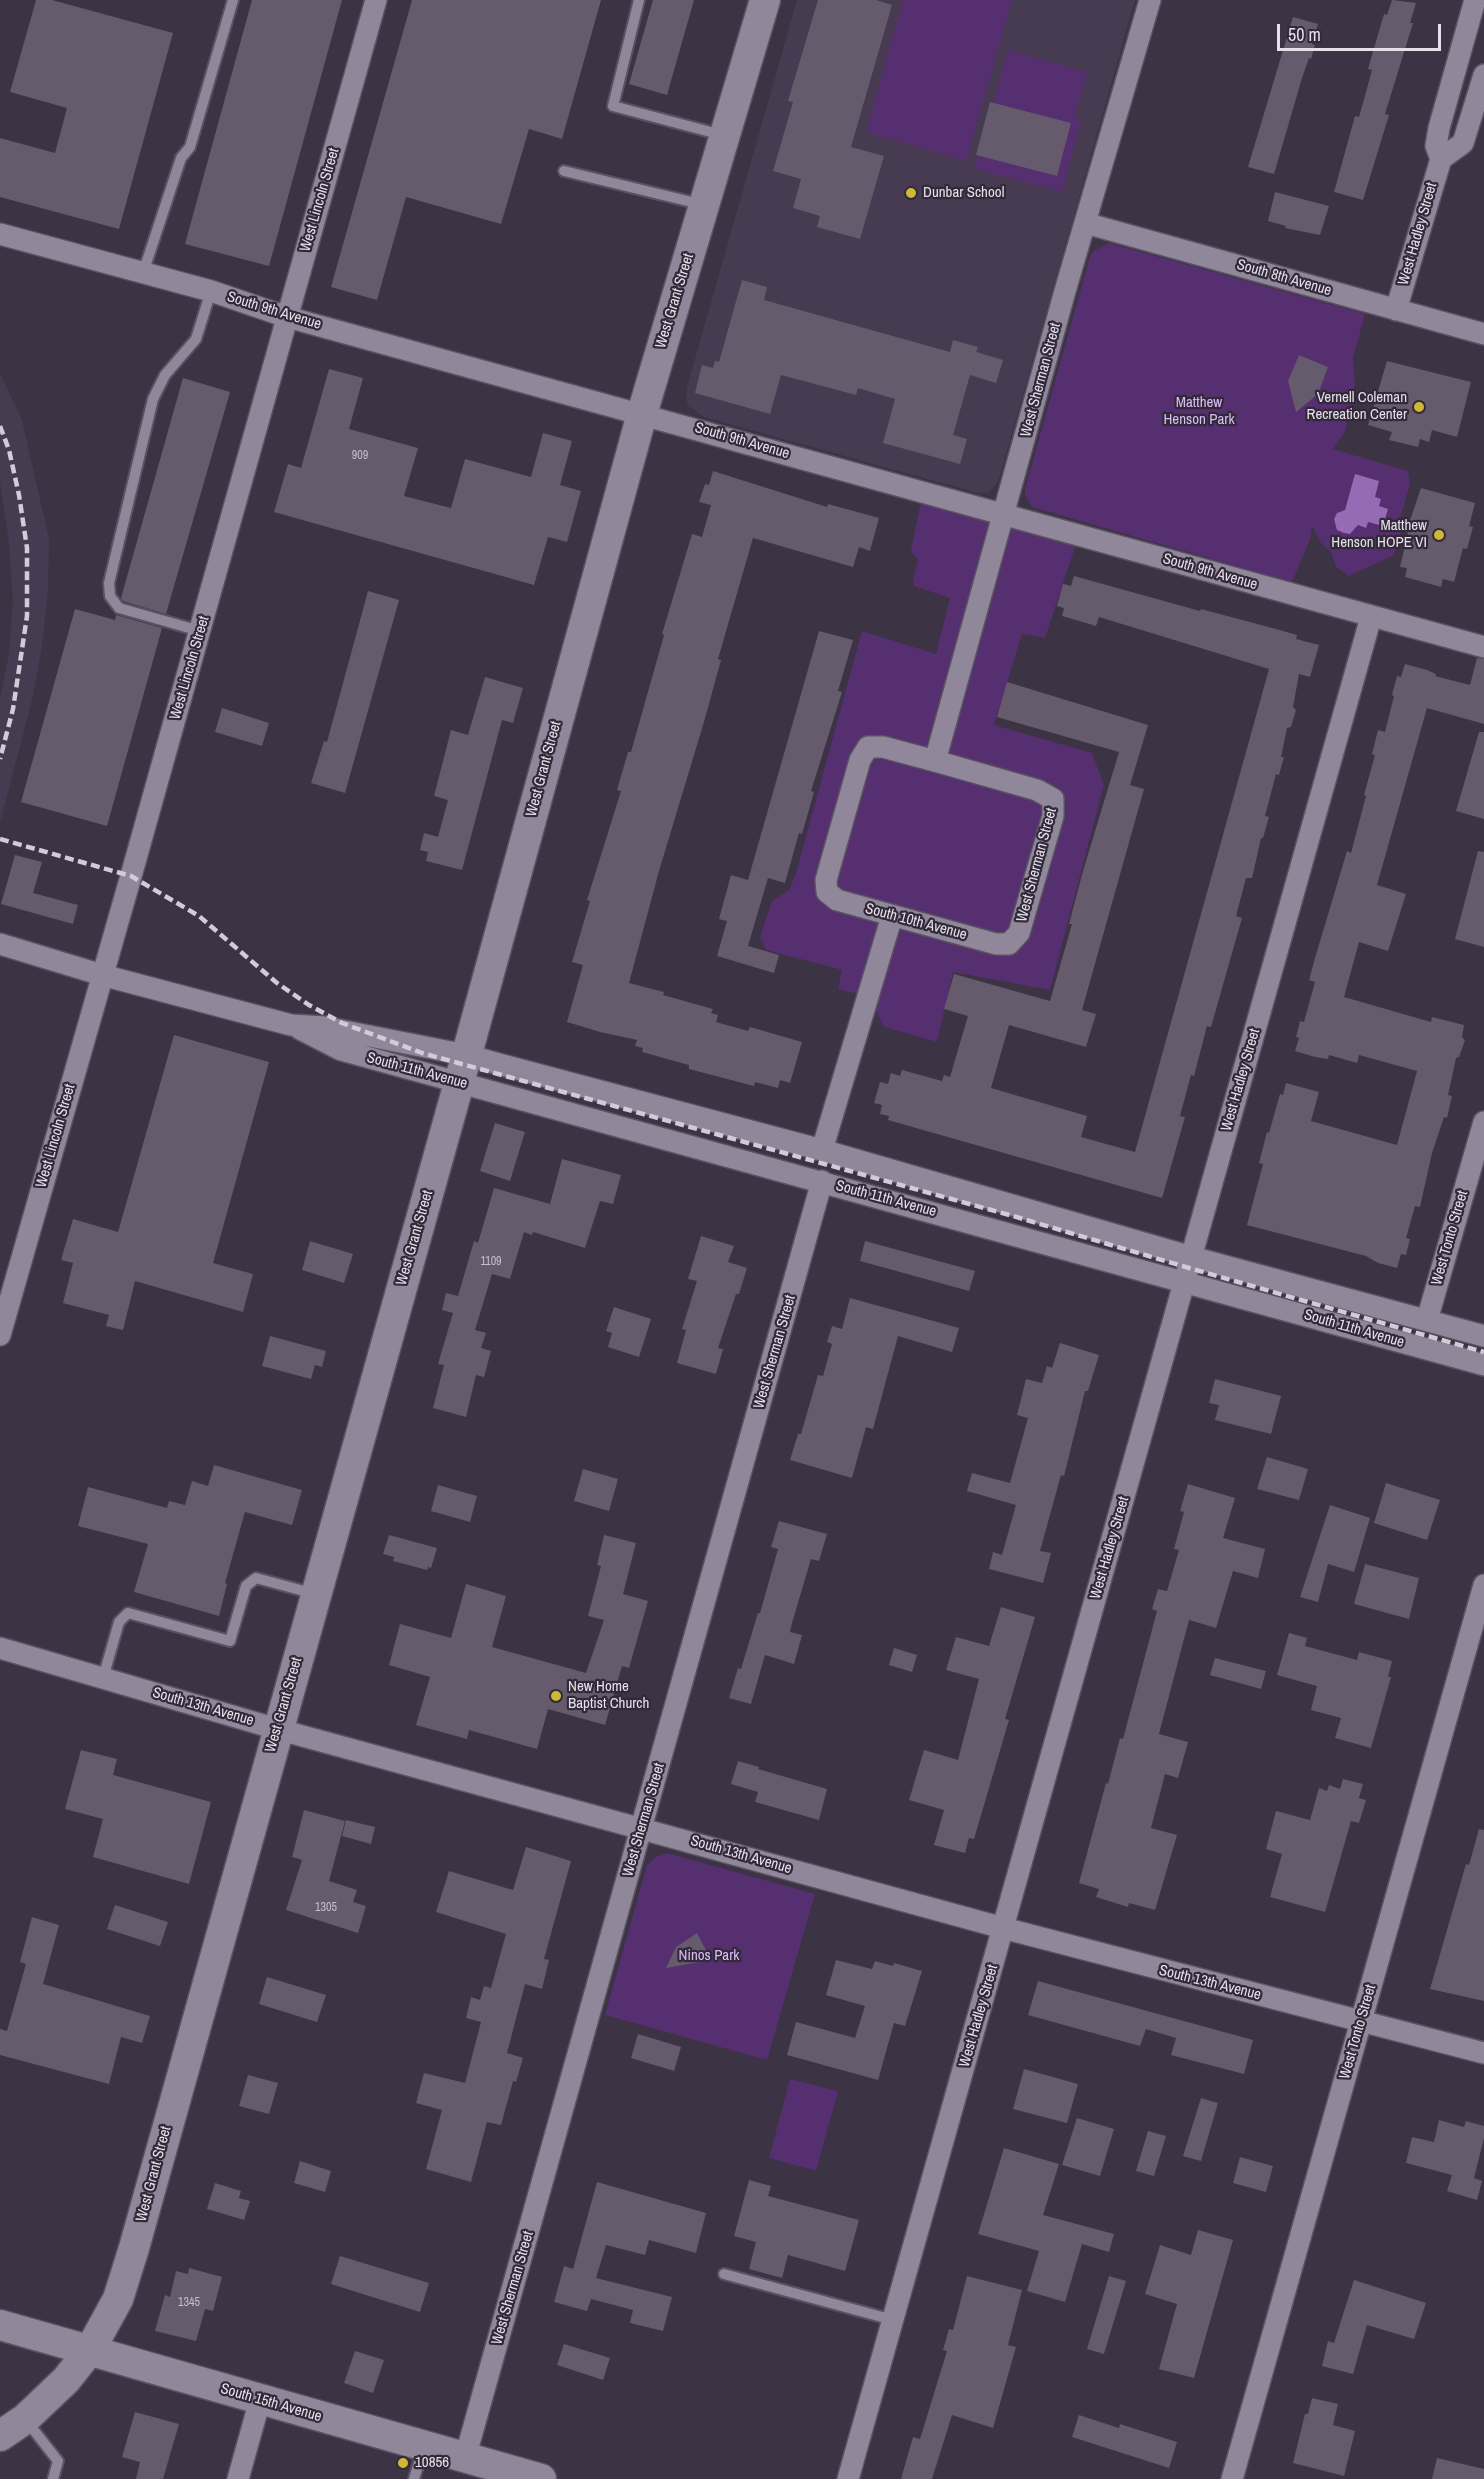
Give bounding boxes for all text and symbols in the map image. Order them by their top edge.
scale bar [1280,12,1444,50]
text: 50 m [1288,22,1321,47]
street label: West Lincoln Street [297,146,343,254]
street label: West Hadley Street [1395,181,1441,287]
place label: Dunbar School [923,184,1004,202]
marker: Dunbar School [904,186,918,200]
street label: West Grant Street [652,251,698,351]
street label: South 8th Avenue [1235,256,1333,300]
street label: South 9th Avenue [225,288,323,334]
street label: West Sherman Street [1017,321,1065,439]
place label: Vernell Coleman Recreation Center [1307,389,1407,424]
park label: Matthew Henson Park [1163,394,1235,429]
marker: Vernell Coleman Recreation Center [1412,400,1426,414]
street label: South 9th Avenue [693,419,791,463]
house number: 909 [352,449,368,463]
place label: Matthew Henson HOPE VI [1331,517,1427,552]
marker: Matthew Henson HOPE VI [1432,528,1446,542]
street label: South 9th Avenue [1161,550,1259,594]
street label: West Lincoln Street [167,614,213,722]
street label: West Grant Street [523,719,565,819]
street label: West Sherman Street [1013,806,1061,924]
street label: South 10th Avenue [863,900,969,944]
street label: West Hadley Street [1218,1027,1264,1133]
street label: South 11th Avenue [365,1049,469,1093]
street label: West Lincoln Street [33,1082,79,1190]
street label: South 11th Avenue [834,1177,938,1221]
street label: West Grant Street [393,1188,437,1288]
street label: West Tonto Street [1428,1189,1472,1287]
house number: 1109 [480,1255,502,1269]
street label: West Sherman Street [750,1293,800,1411]
street label: South 11th Avenue [1302,1306,1406,1352]
street label: West Hadley Street [1087,1495,1133,1601]
street label: West Grant Street [262,1655,306,1755]
place label: New Home Baptist Church [568,1678,649,1713]
street label: South 13th Avenue [150,1684,256,1730]
marker: New Home Baptist Church [549,1689,563,1703]
street label: West Sherman Street [619,1761,669,1879]
street label: South 13th Avenue [688,1832,794,1878]
house number: 1305 [315,1901,337,1915]
park label: Ninos Park [679,1947,739,1965]
street label: South 13th Avenue [1157,1962,1263,2004]
street label: West Hadley Street [956,1963,1002,2069]
street label: West Tonto Street [1336,1983,1380,2081]
street label: West Grant Street [133,2124,175,2224]
street label: West Sherman Street [488,2229,538,2347]
house number: 1345 [178,2296,200,2310]
street label: South 15th Avenue [218,2380,324,2426]
place label: 10856 [415,2454,449,2472]
marker: 10856 [396,2456,410,2470]

